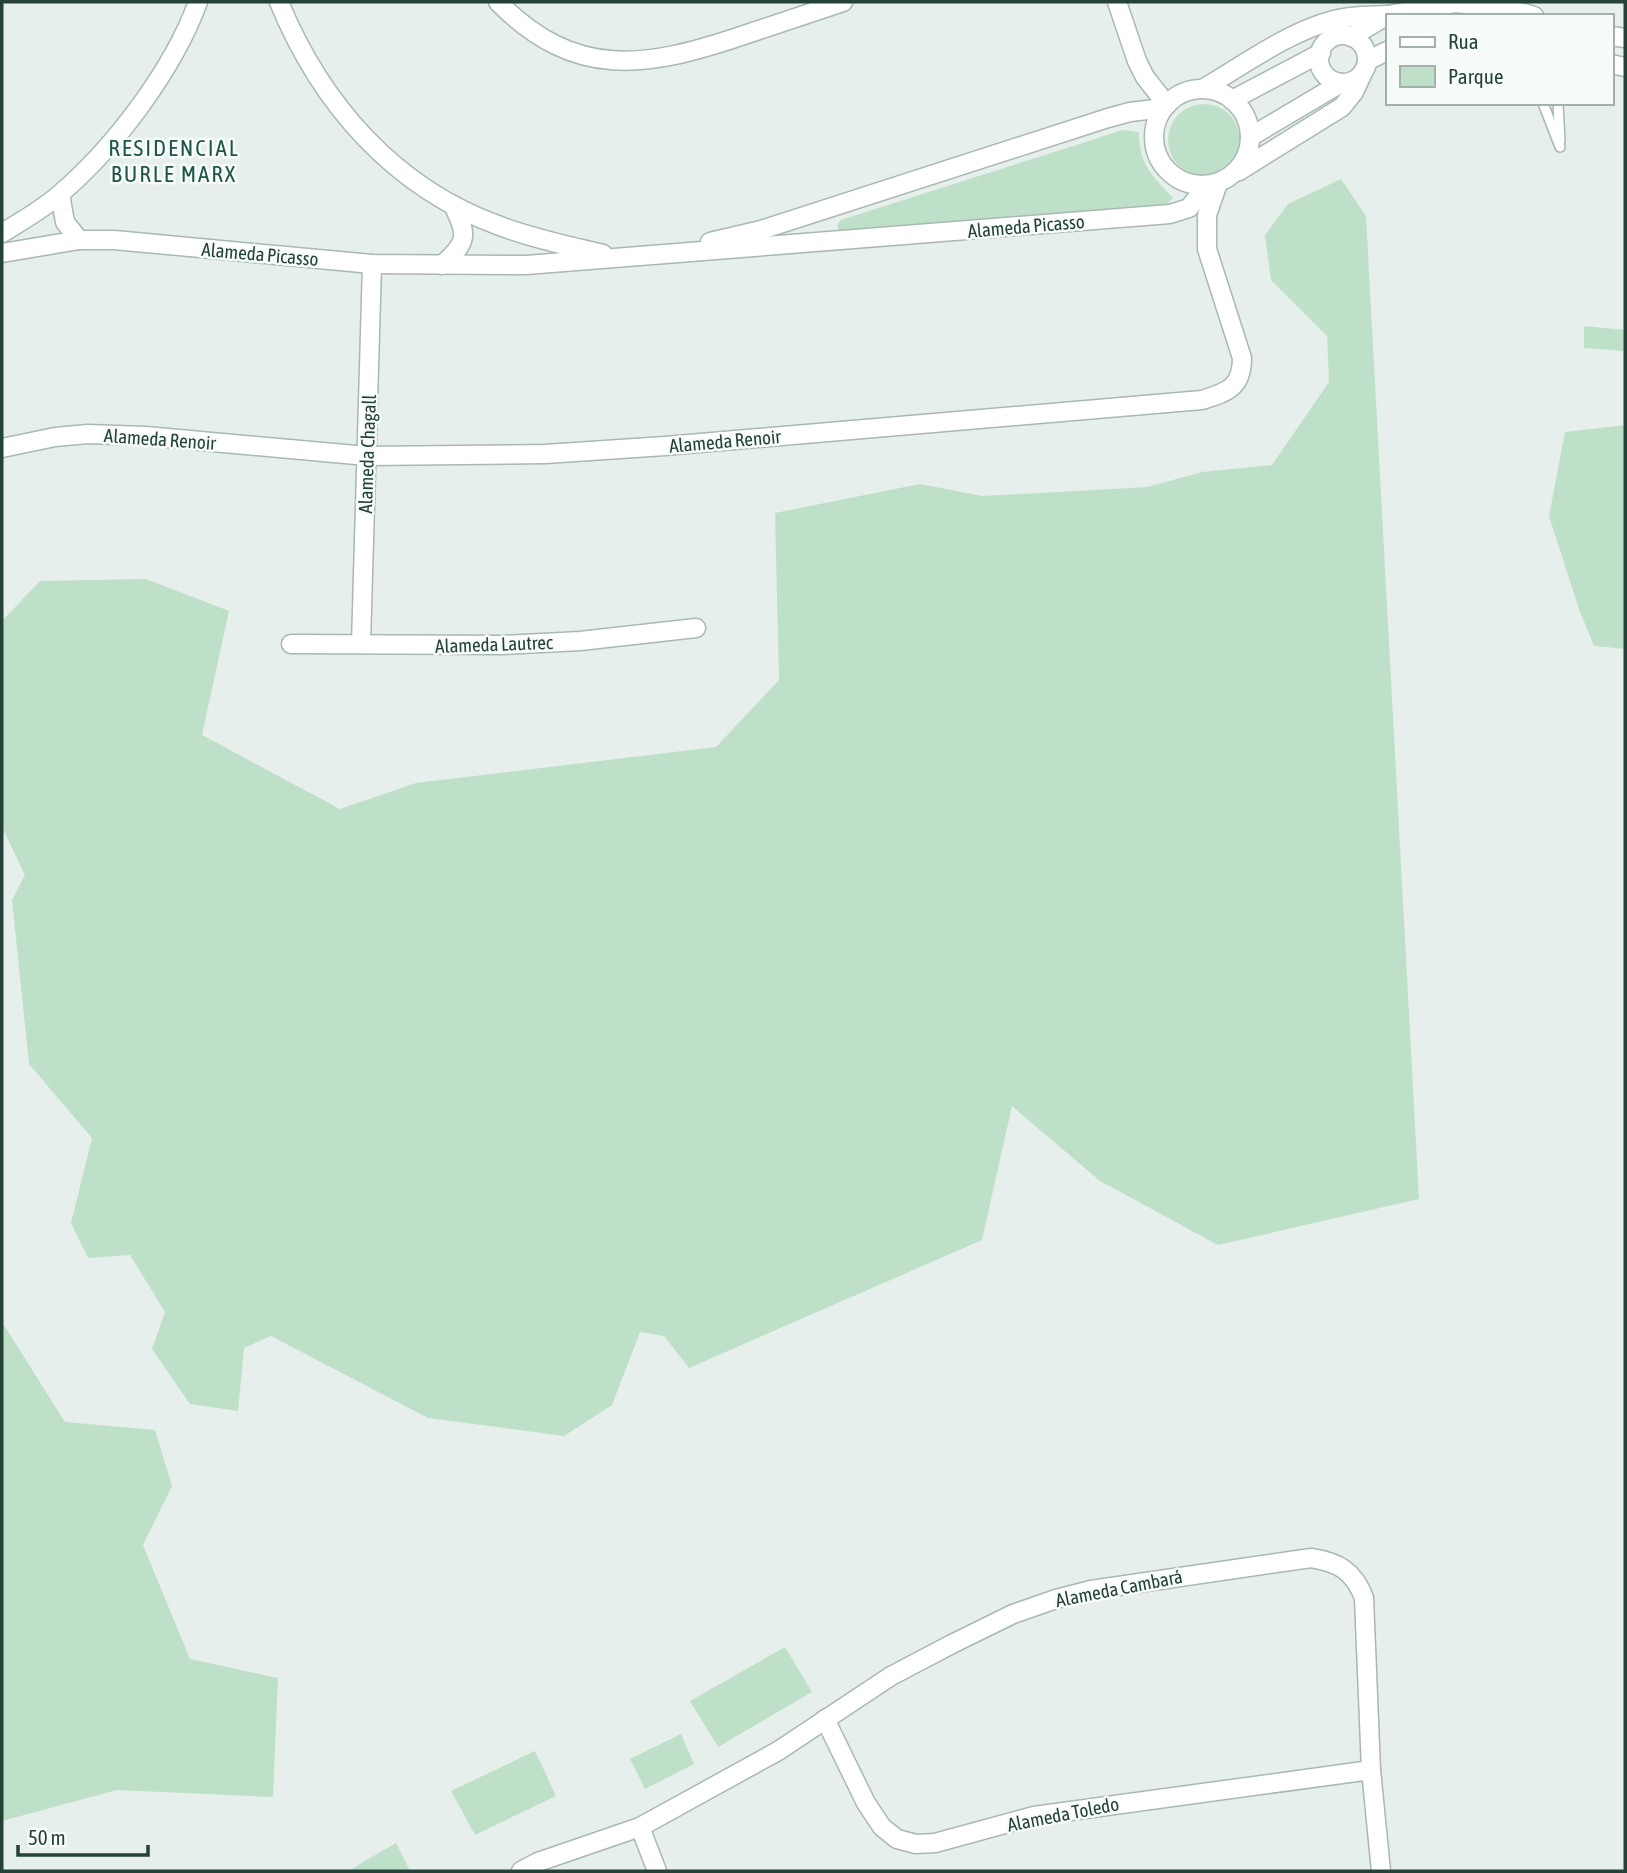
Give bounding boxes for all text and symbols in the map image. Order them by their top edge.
legend [1386,14,1613,105]
text: Rua [1448,29,1478,53]
text: Parque [1448,64,1503,88]
district label: RESIDENCIAL BURLE MARX [108,135,240,187]
street label: Alameda Picasso [967,210,1085,242]
street label: Alameda Picasso [201,238,319,270]
street label: Alameda Chagall [354,394,380,514]
street label: Alameda Renoir [103,424,217,454]
street label: Alameda Renoir [668,425,782,457]
street label: Alameda Lautrec [435,631,554,657]
street label: Alameda Cambará [1054,1565,1184,1611]
street label: Alameda Toledo [1005,1792,1121,1836]
scale bar [18,1814,147,1858]
text: 50 m [28,1825,66,1849]

